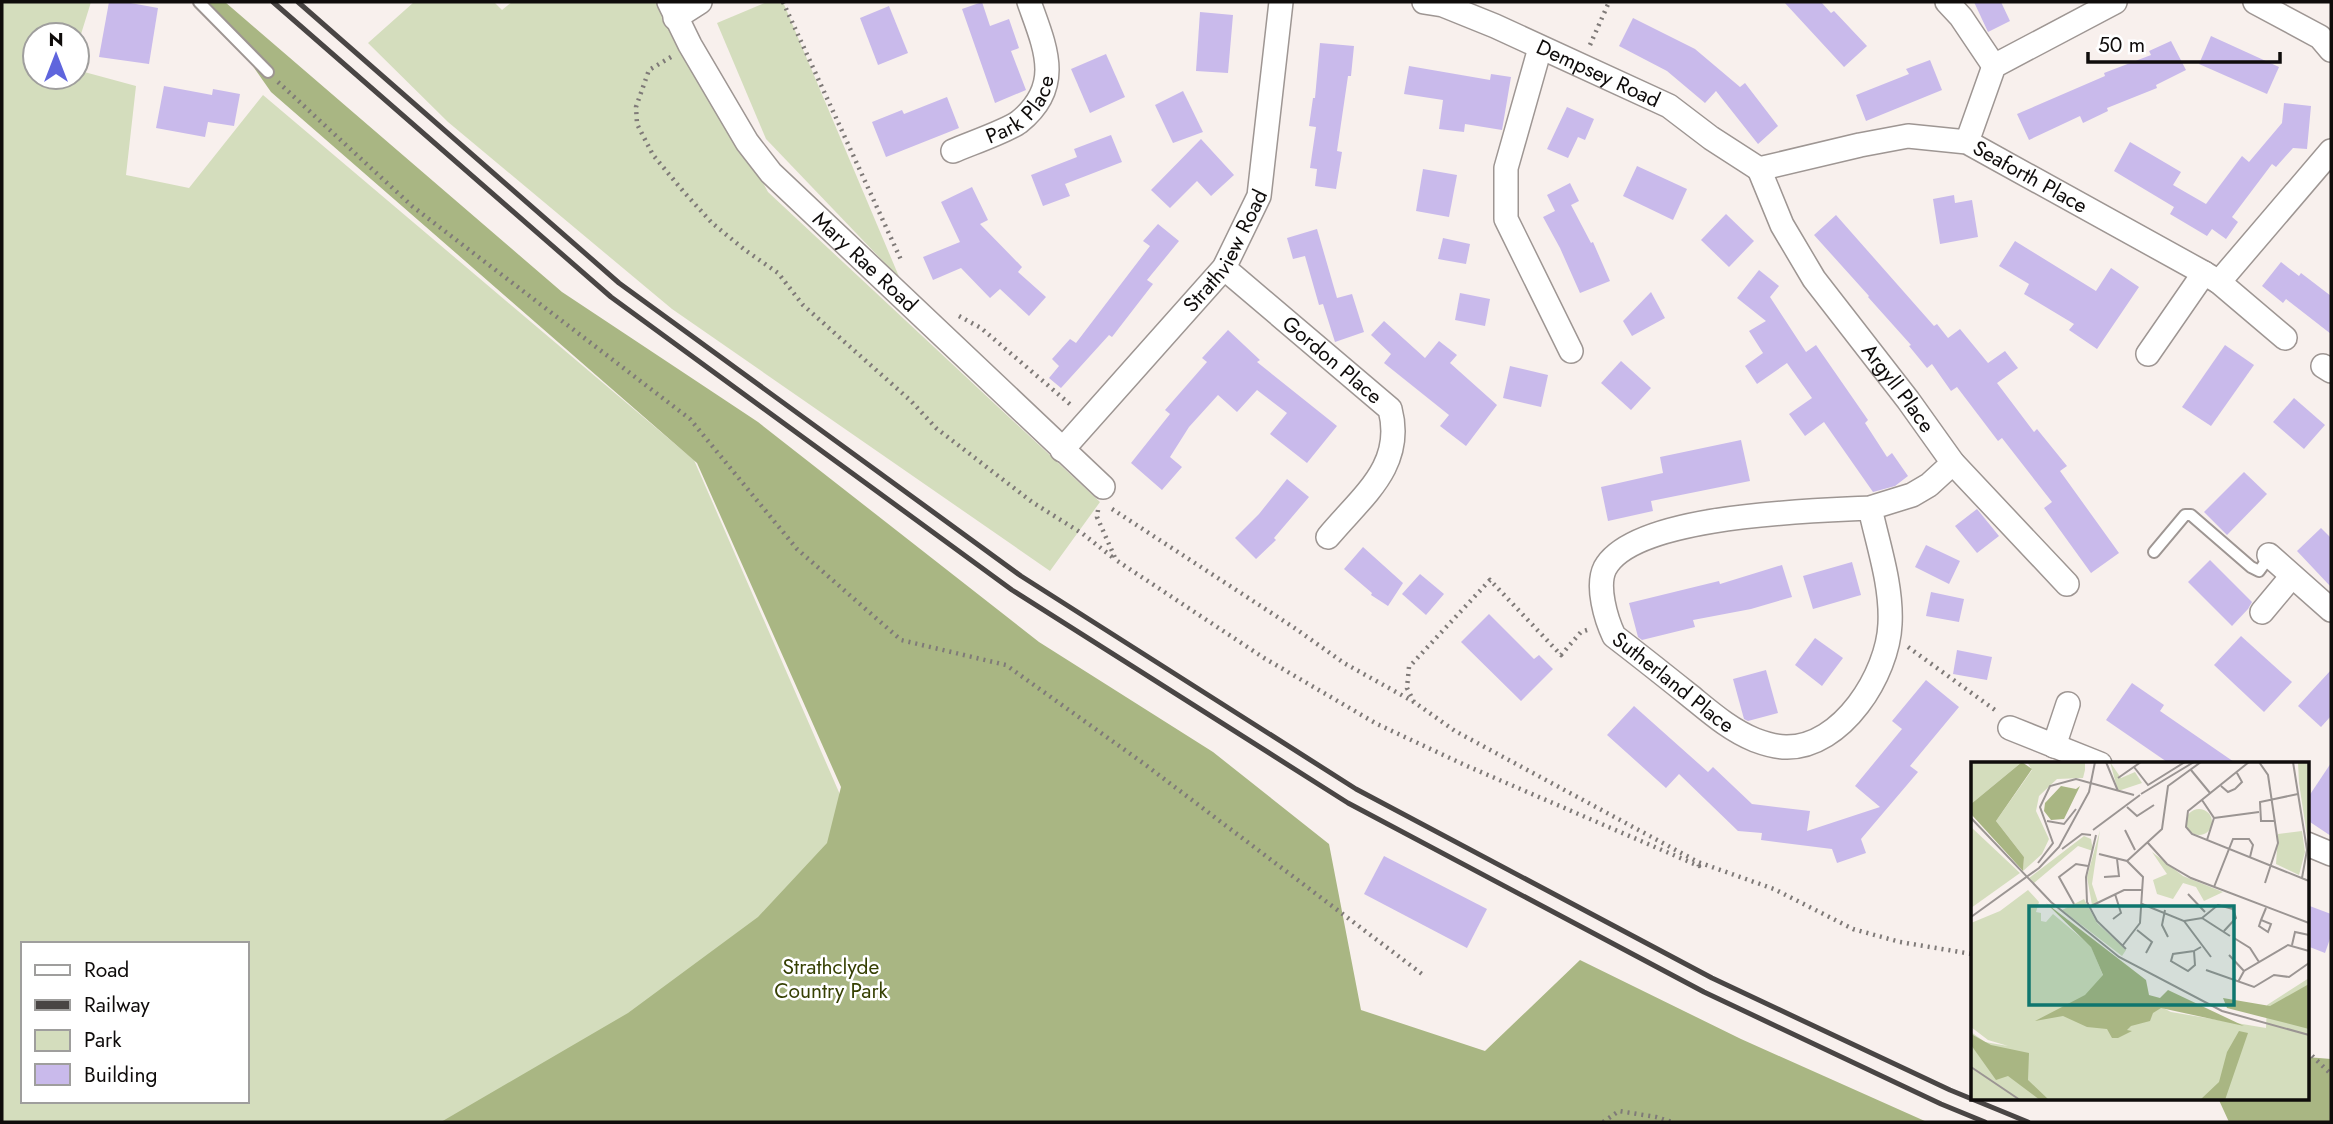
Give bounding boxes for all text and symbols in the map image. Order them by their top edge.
north arrow [21,21,91,91]
scale bar [2088,21,2280,65]
text: N [48,26,64,53]
text: 50 m [2098,30,2145,60]
street label: Dempsey Road [1531,32,1665,115]
street label: Park Place [981,73,1062,151]
street label: Seaforth Place [1967,133,2093,221]
street label: Strathview Road [1176,184,1275,319]
street label: Mary Rae Road [806,205,924,319]
street label: Gordon Place [1276,309,1389,411]
street label: Argyll Place [1854,337,1942,439]
street label: Sutherland Place [1606,625,1740,740]
inset map [1971,762,2308,1100]
legend [21,942,248,1103]
park label: Strathclyde Country Park [774,952,889,1006]
text: Road [84,955,129,985]
text: Railway [84,990,150,1020]
text: Park [84,1025,122,1055]
text: Building [84,1060,157,1090]

